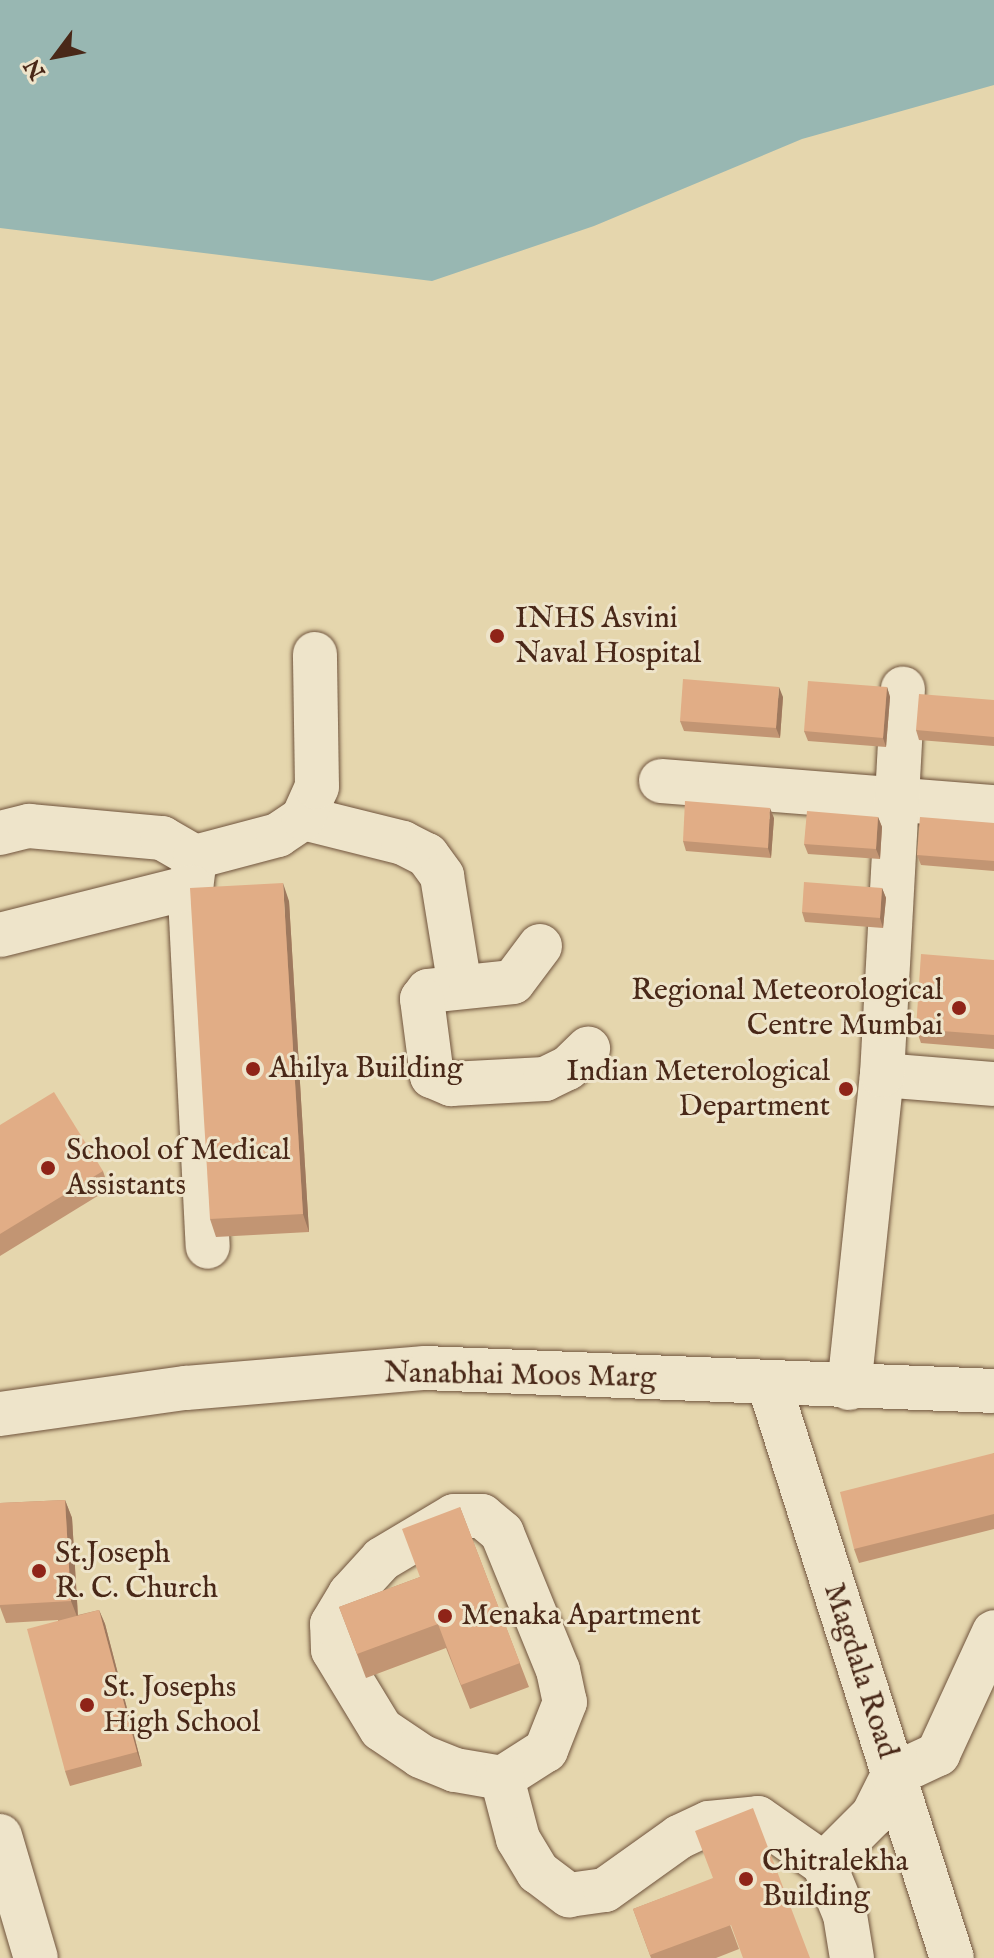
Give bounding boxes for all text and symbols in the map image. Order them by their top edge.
north arrow [16,16,96,96]
text: N [19,53,53,84]
place label: INHS Asvini Naval Hospital [515,601,701,672]
marker: INHS Asvini Naval Hospital [486,625,508,647]
place label: Regional Meteorological Centre Mumbai [631,973,943,1044]
marker: Regional Meteorological Centre Mumbai [950,999,968,1017]
place label: Ahilya Building [269,1051,463,1087]
place label: Indian Meterological Department [566,1054,830,1124]
marker: Ahilya Building [244,1060,262,1078]
marker: Indian Meterological Department [837,1080,855,1098]
place label: School of Medical Assistants [66,1133,290,1204]
marker: School of Medical Assistants [37,1157,59,1179]
street label: Nanabhai Moos Marg [384,1356,656,1396]
place label: St.Joseph R. C. Church [55,1536,218,1606]
marker: St.Joseph R. C. Church [30,1562,48,1580]
street label: Magdala Road [815,1579,905,1763]
place label: Menaka Apartment [461,1598,701,1634]
marker: Menaka Apartment [436,1607,454,1625]
place label: St. Josephs High School [103,1670,260,1740]
marker: St. Josephs High School [78,1696,96,1714]
place label: Chitralekha Building [762,1844,908,1914]
marker: Chitralekha Building [737,1870,755,1888]

